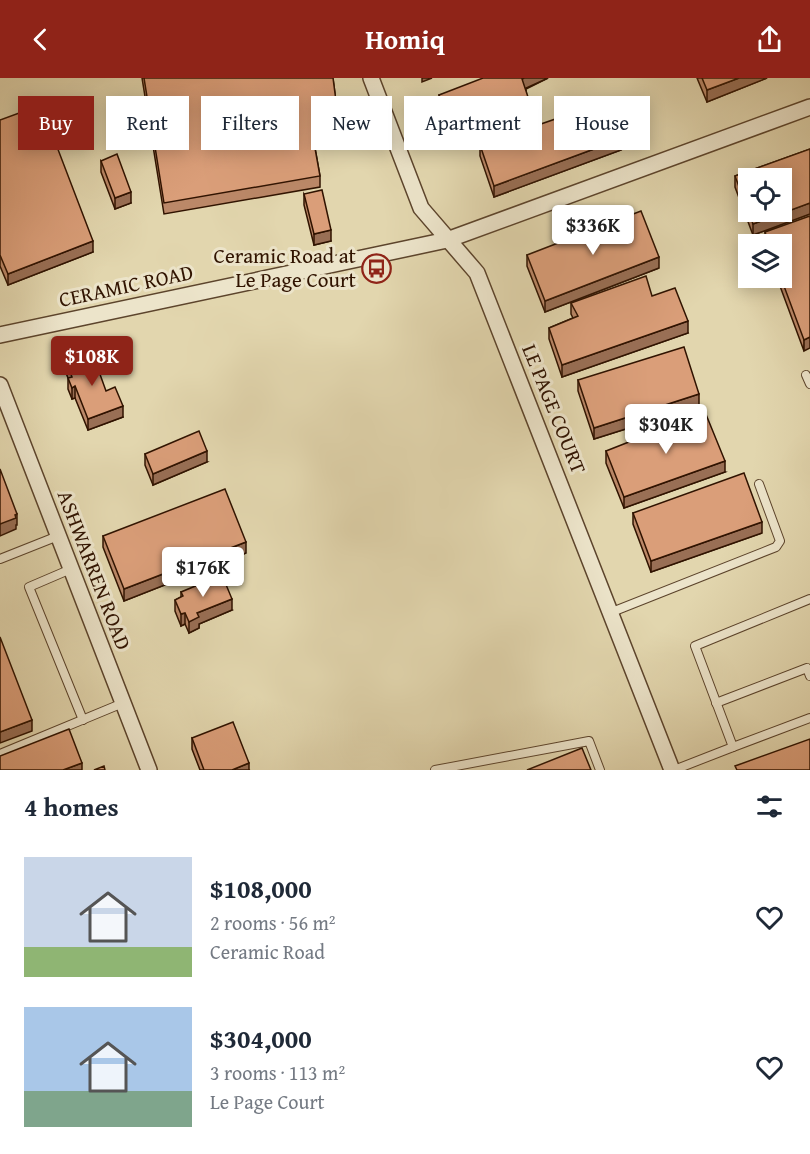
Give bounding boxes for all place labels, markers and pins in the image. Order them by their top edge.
pin: $336K [551,205,635,256]
place label: Ceramic Road at Le Page Court [213,240,357,295]
bus stop icon: Ceramic Road at Le Page Court [361,252,393,284]
pin: $108K [50,336,134,387]
pin: $304K [624,404,708,455]
pin: $176K [161,547,245,598]

